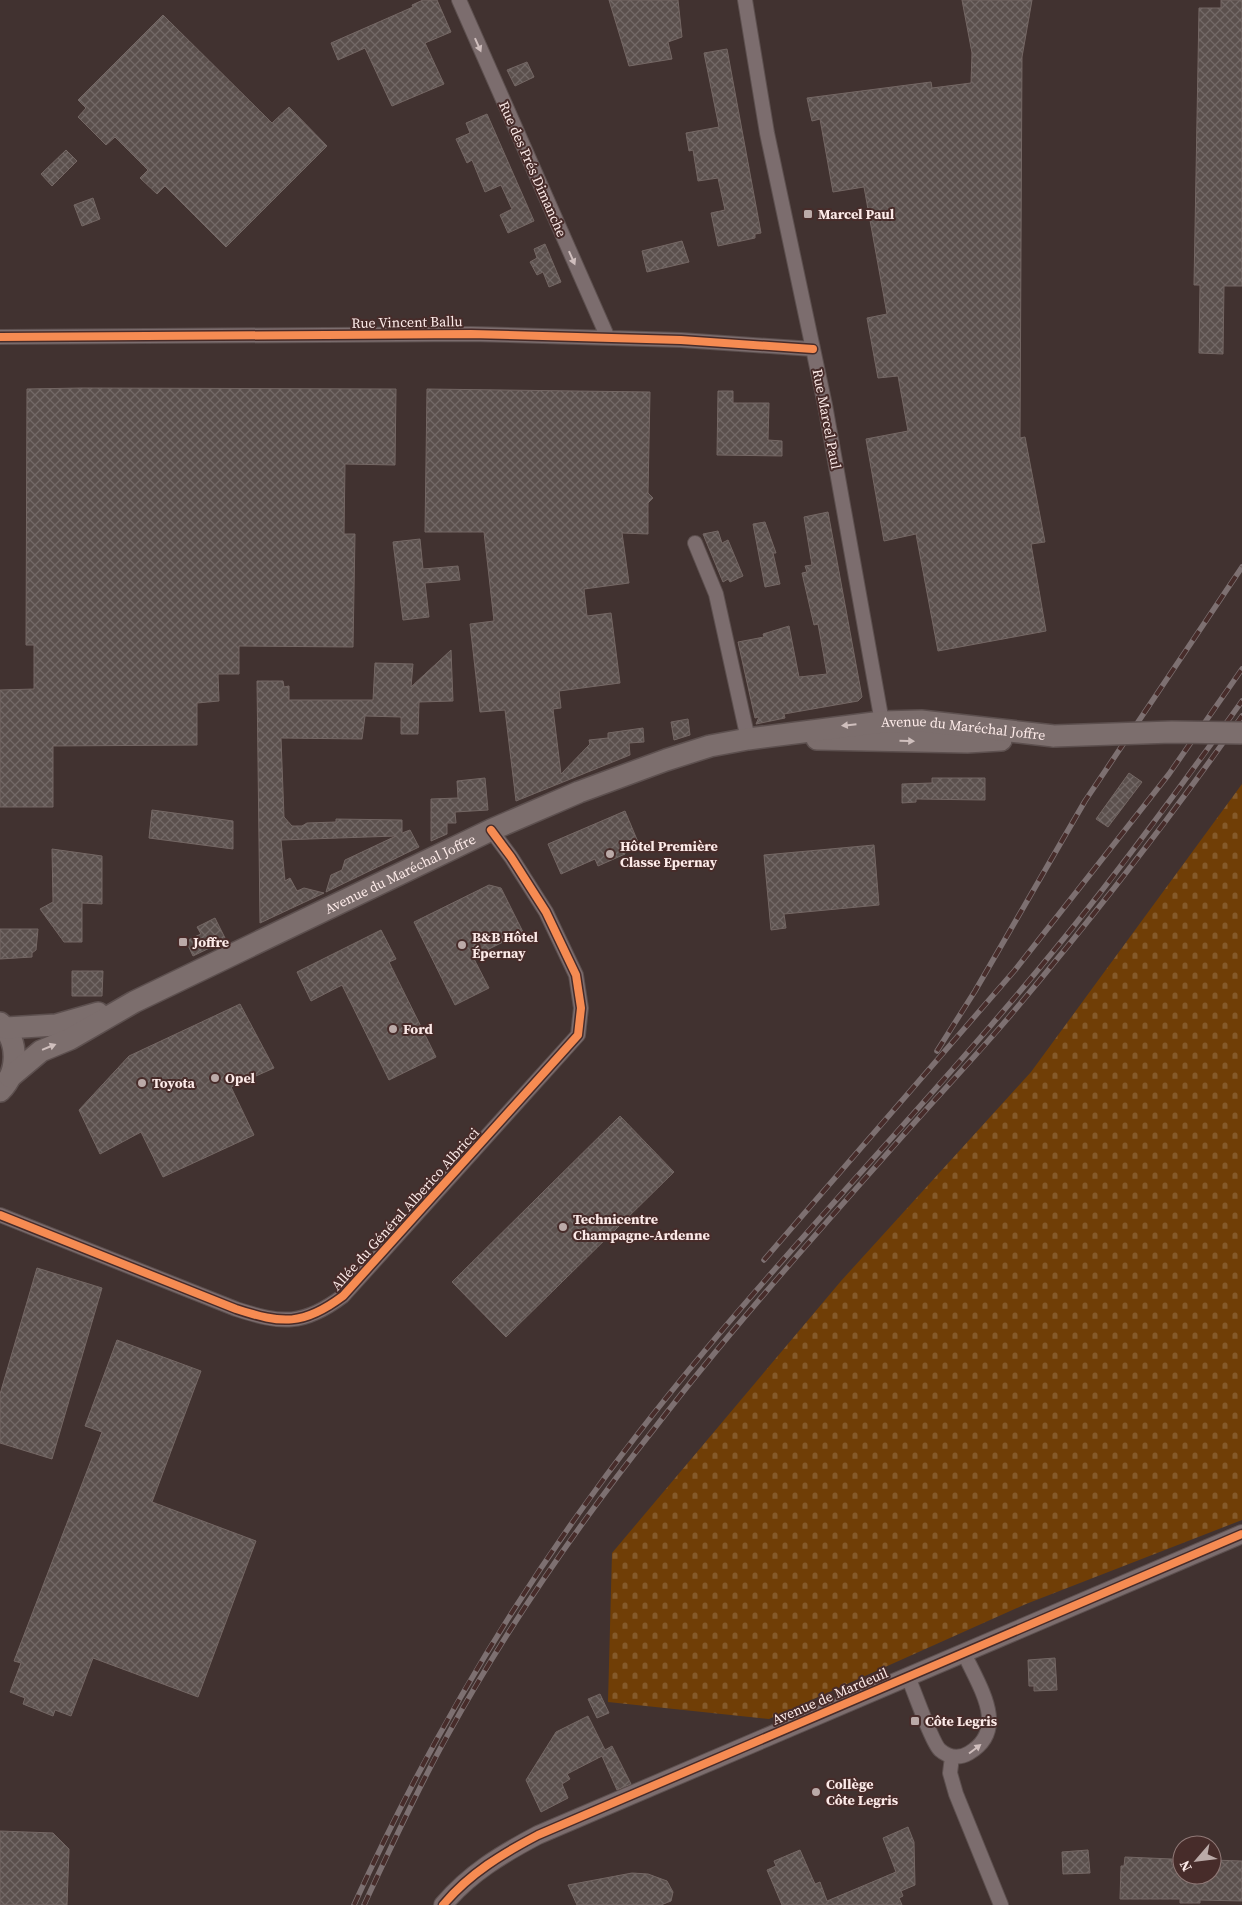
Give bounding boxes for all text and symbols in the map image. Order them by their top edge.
one-way arrow [475,38,483,52]
street label: Rue des Prés Dimanche [494,98,572,240]
place label: Marcel Paul [818,204,895,224]
marker: Marcel Paul [802,208,814,220]
one-way arrow [568,251,576,265]
street label: Rue Vincent Ballu [351,311,463,333]
street label: Rue Marcel Paul [807,367,847,471]
street label: Avenue du Maréchal Joffre [881,711,1047,745]
one-way arrow [840,721,856,729]
one-way arrow [900,737,916,745]
street label: Avenue du Maréchal Joffre [321,829,479,919]
place label: Hôtel Première Classe Epernay [620,836,718,872]
marker: Hôtel Première Classe Epernay [604,848,616,860]
place label: B&B Hôtel Épernay [472,927,539,963]
place label: Joffre [192,932,229,952]
marker: Joffre [177,936,189,948]
marker: B&B Hôtel Épernay [456,939,468,951]
place label: Ford [403,1019,434,1039]
marker: Ford [387,1023,399,1035]
one-way arrow [42,1043,56,1051]
place label: Opel [225,1068,256,1088]
marker: Opel [209,1072,221,1084]
place label: Toyota [152,1073,196,1093]
marker: Toyota [136,1077,148,1089]
street label: Allée du Général Alberico Albricci [326,1123,484,1295]
place label: Technicentre Champagne-Ardenne [573,1209,710,1245]
marker: Technicentre Champagne-Ardenne [557,1221,569,1233]
street label: Avenue de Mardeuil [769,1663,891,1729]
place label: Côte Legris [925,1711,998,1731]
marker: Côte Legris [909,1715,921,1727]
one-way arrow [968,1744,982,1754]
place label: Collège Côte Legris [826,1774,899,1810]
marker: Collège Côte Legris [810,1786,822,1798]
north arrow [1172,1835,1222,1885]
text: N [1174,1857,1197,1875]

